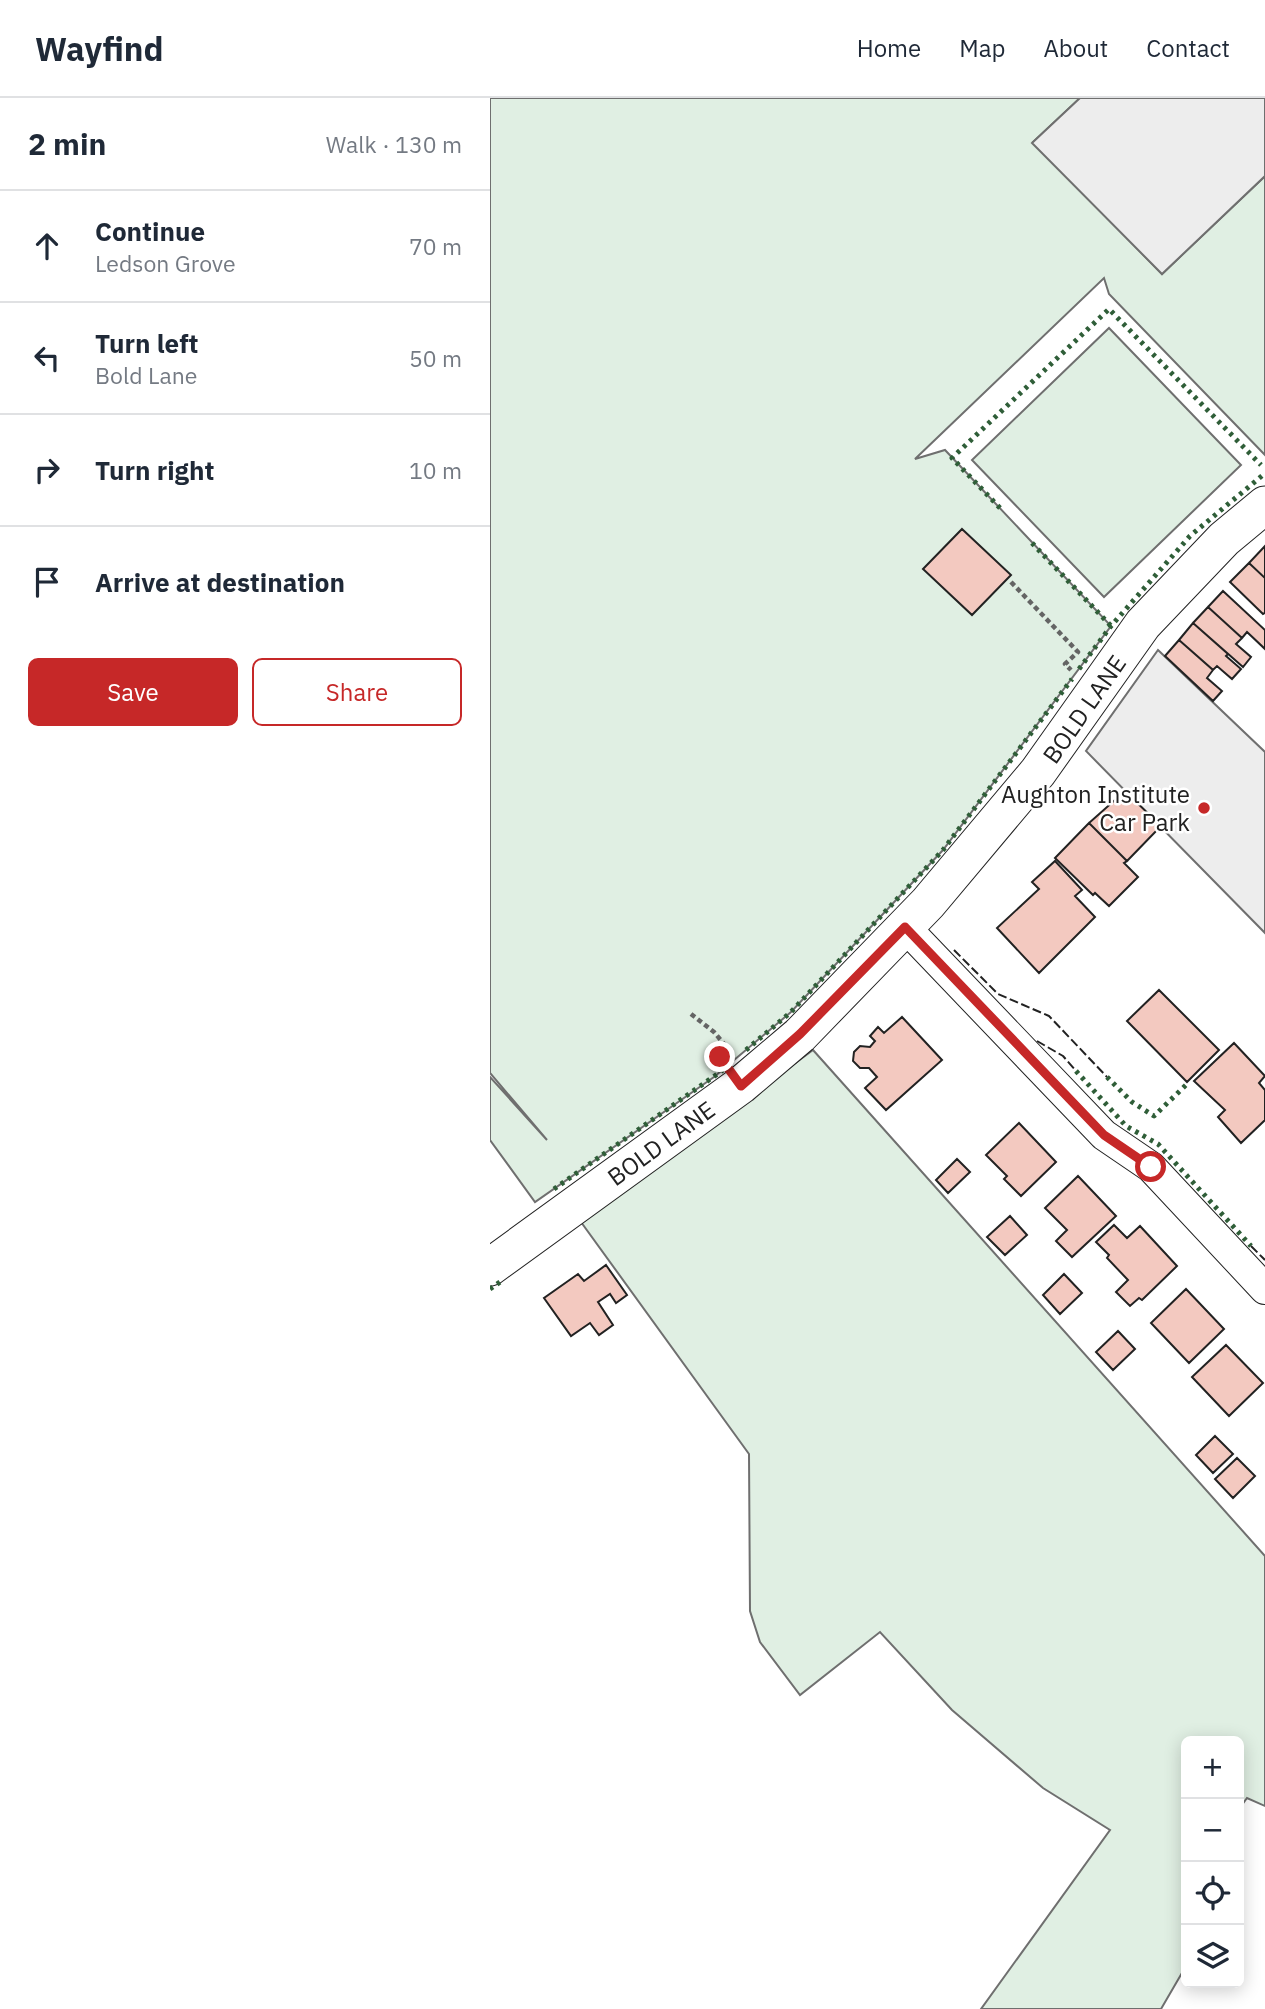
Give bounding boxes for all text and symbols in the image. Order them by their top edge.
text: Wayfind [35,27,164,70]
text: Home [857,32,921,64]
text: Map [959,32,1005,64]
text: About [1043,32,1108,64]
text: Contact [1146,32,1230,64]
text: 2 min [28,124,106,163]
text: Walk · 130 m [326,129,462,159]
text: Continue [95,214,205,248]
icon: ahead [28,227,66,265]
text: 70 m [409,231,462,261]
text: Ledson Grove [95,248,236,278]
text: Turn left [95,326,198,360]
icon: left [28,339,66,377]
text: 50 m [409,343,462,373]
text: Bold Lane [95,360,197,390]
icon: right [28,451,66,489]
text: Turn right [95,453,214,487]
text: 10 m [409,455,462,485]
icon: arrive [28,563,66,601]
text: Arrive at destination [95,565,345,599]
street label: BOLD LANE [1035,649,1133,769]
button: Save [28,658,238,726]
button: Share [252,658,462,726]
place label: Aughton Institute Car Park [1001,778,1190,838]
marker: Aughton Institute Car Park [1196,800,1212,816]
route end [704,1041,735,1072]
street label: BOLD LANE [601,1093,721,1193]
route start [1135,1151,1166,1182]
map controls [1181,1736,1244,1988]
button: + [1181,1736,1244,1799]
button: − [1181,1799,1244,1862]
button: locate [1181,1862,1244,1925]
button: layers [1181,1925,1244,1988]

